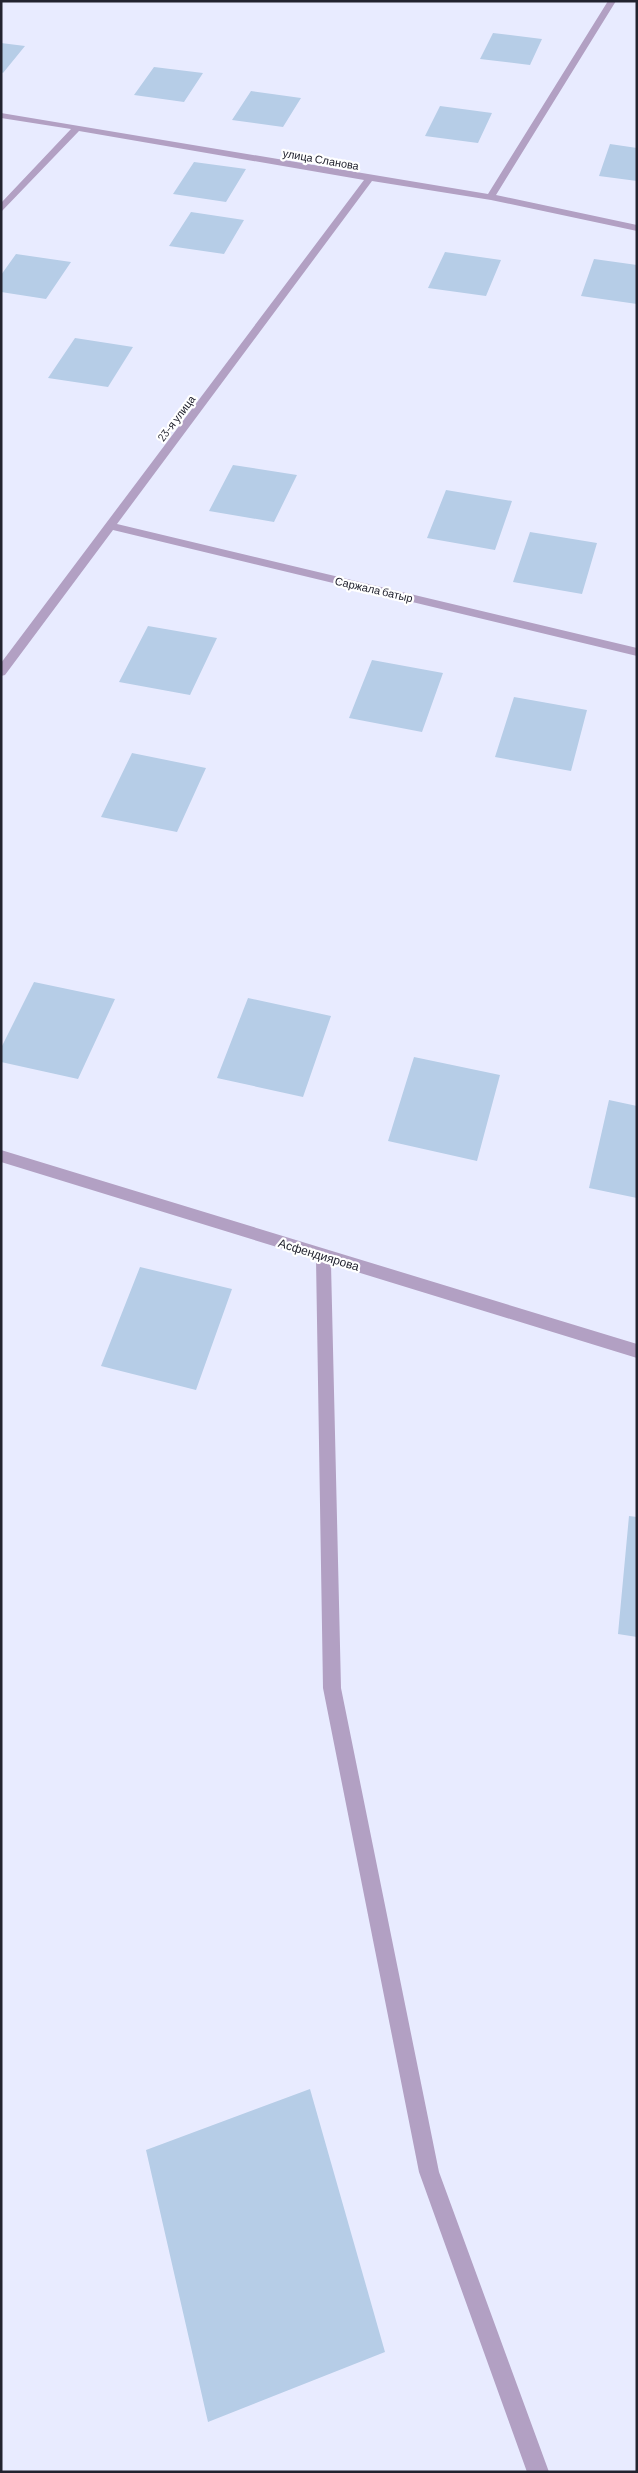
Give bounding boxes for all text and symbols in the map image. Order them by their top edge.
street label: улица Сланова [282,146,361,172]
street label: 23-я улица [154,392,198,444]
street label: Саржала батыр [334,574,414,604]
street label: Асфендиярова [277,1235,361,1274]

